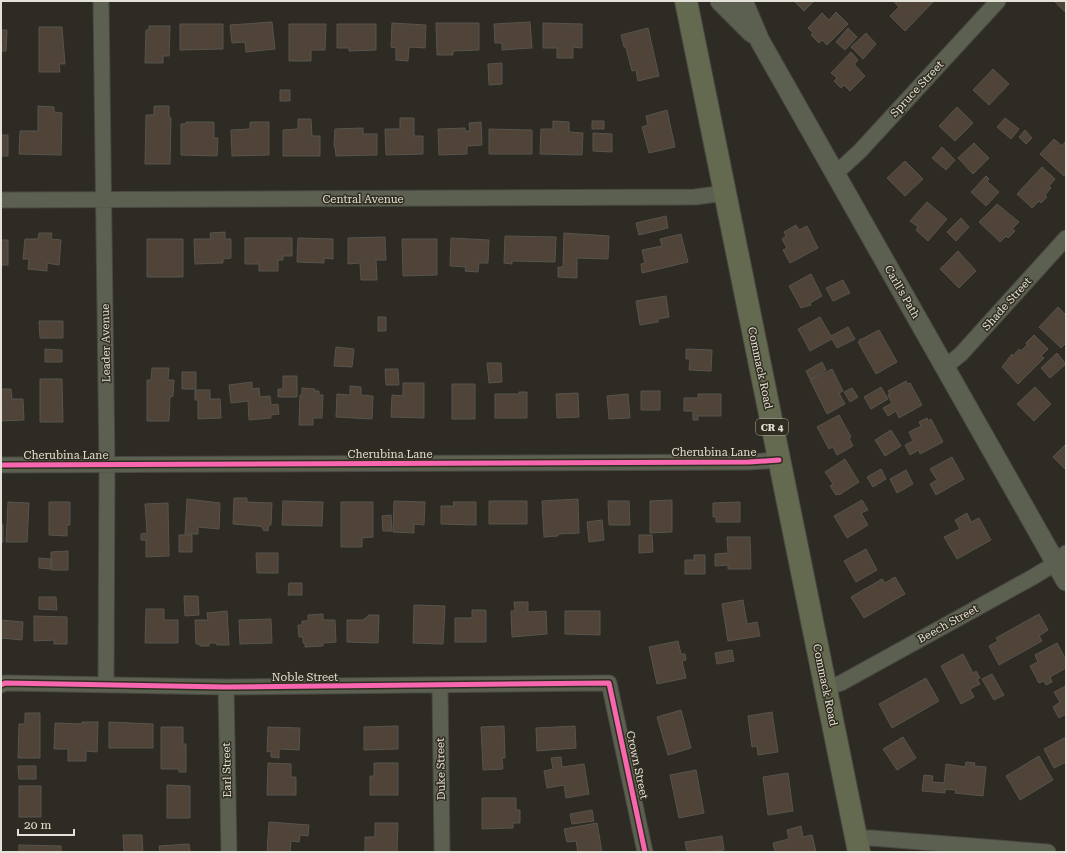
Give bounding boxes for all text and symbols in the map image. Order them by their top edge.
street label: Spruce Street [888,58,946,120]
street label: Central Avenue [322,193,404,206]
street label: Carll's Path [882,263,922,321]
street label: Shade Street [980,275,1034,333]
street label: Leader Avenue [99,304,113,382]
street label: Commack Road [745,326,775,410]
road number: CR 4 [756,419,788,435]
street label: Cherubina Lane [672,446,756,459]
street label: Cherubina Lane [348,448,432,461]
street label: Cherubina Lane [24,449,108,462]
street label: Beech Street [915,602,981,646]
street label: Commack Road [810,643,840,727]
street label: Noble Street [272,671,338,684]
street label: Crown Street [623,730,651,800]
street label: Duke Street [434,738,448,800]
street label: Earl Street [220,742,234,798]
scale bar [18,811,74,837]
text: 20 m [24,818,51,832]

